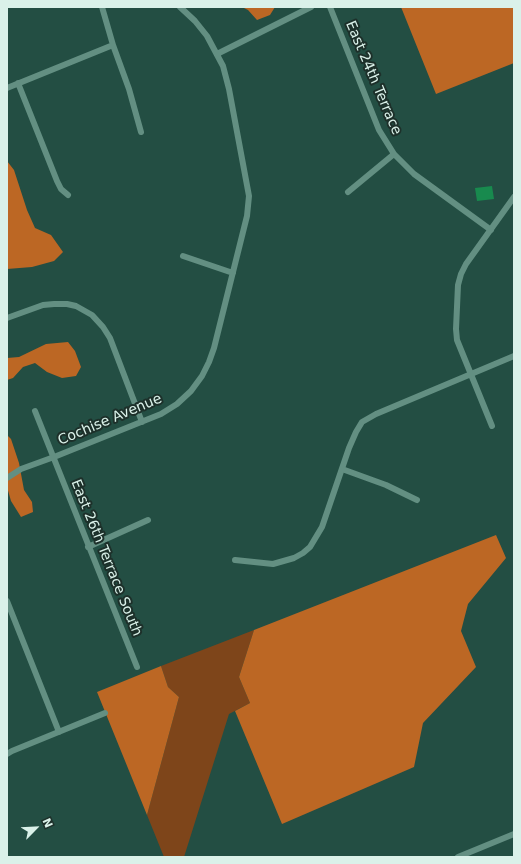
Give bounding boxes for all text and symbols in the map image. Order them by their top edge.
street label: East 24th Terrace [341,18,405,138]
street label: Cochise Avenue [56,391,164,449]
street label: East 26th Terrace South [67,477,145,639]
north arrow [16,808,56,848]
text: N [40,816,55,830]

